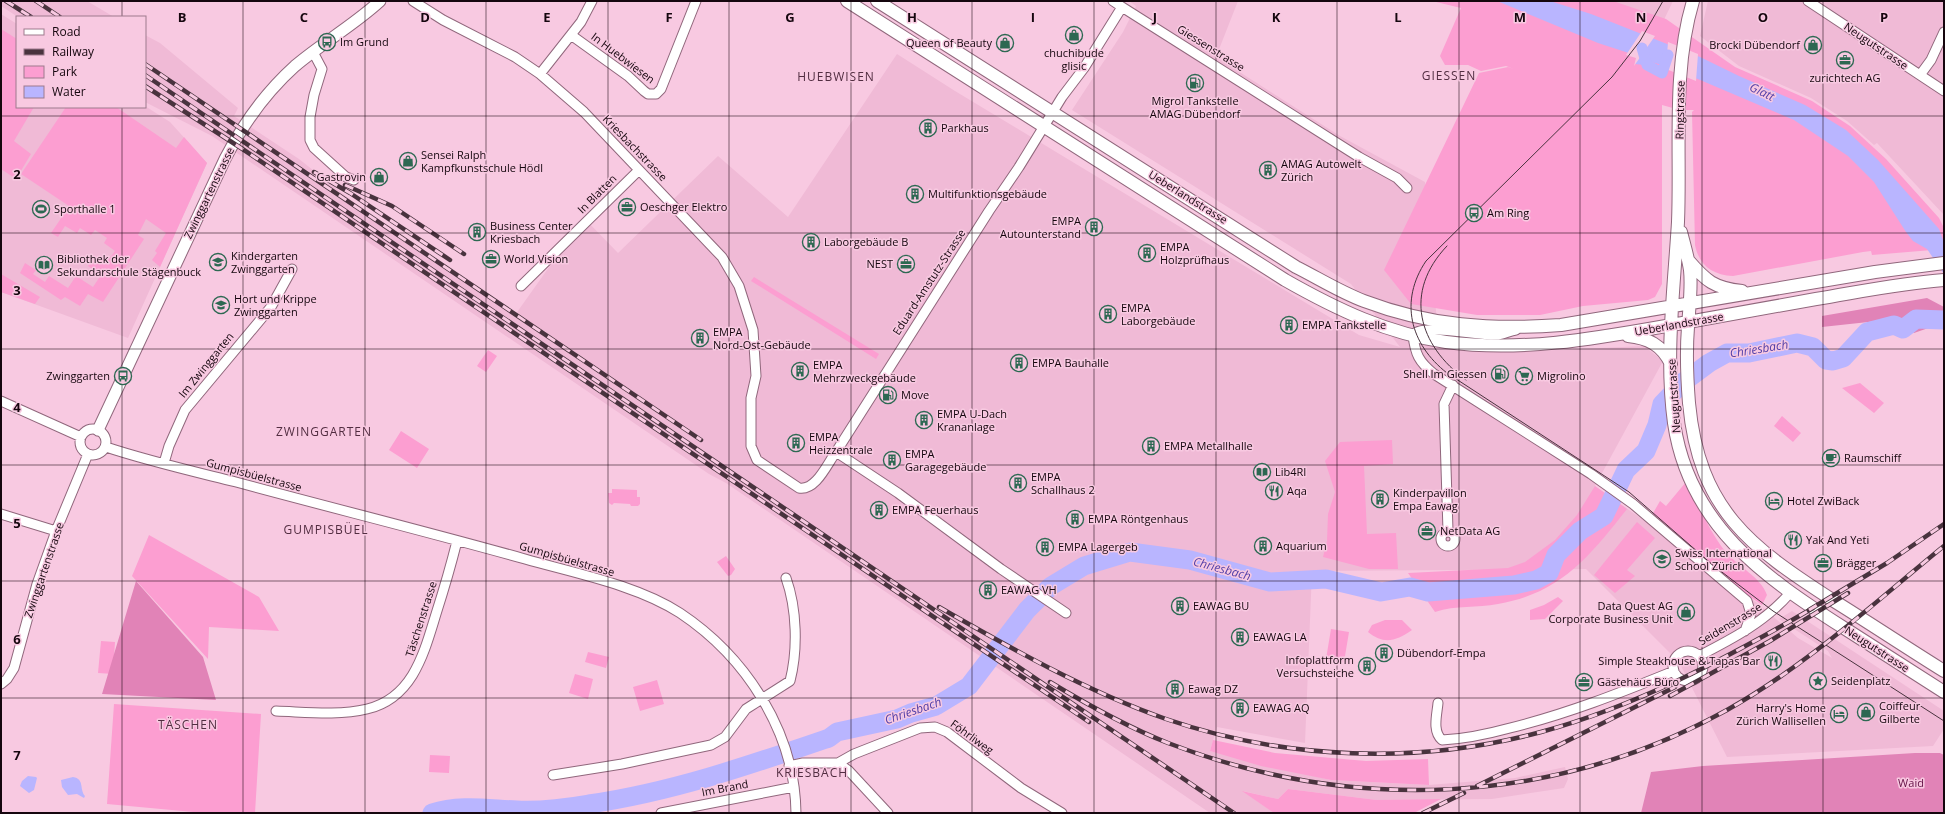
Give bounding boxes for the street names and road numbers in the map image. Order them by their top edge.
street label: Neugutstrasse [1841,19,1911,73]
street label: Giessenstrasse [1175,21,1248,74]
street label: In Huebwiesen [588,29,658,86]
street label: Ringstrasse [1671,81,1688,139]
street label: Kriesbachstrasse [600,111,671,184]
street label: Zwinggartenstrasse [180,144,237,241]
street label: Ueberlandstrasse [1146,166,1231,227]
street label: In Blatten [574,171,619,216]
street label: Eduard-Amstutz-Strasse [889,226,968,338]
street label: Ueberlandstrasse [1633,308,1725,339]
street label: Im Zwinggarten [175,329,237,400]
street label: Neugutstrasse [1663,358,1684,434]
street label: Gumpisbüelstrasse [205,455,304,495]
street label: Zwinggartenstrasse [20,520,67,620]
street label: Gumpisbüelstrasse [518,538,617,579]
street label: Täschenstrasse [401,579,440,659]
street label: Seidenstrasse [1695,599,1764,648]
street label: Neugutstrasse [1842,622,1913,675]
street label: Föhrliweg [948,716,997,757]
street label: Im Brand [700,776,750,799]

